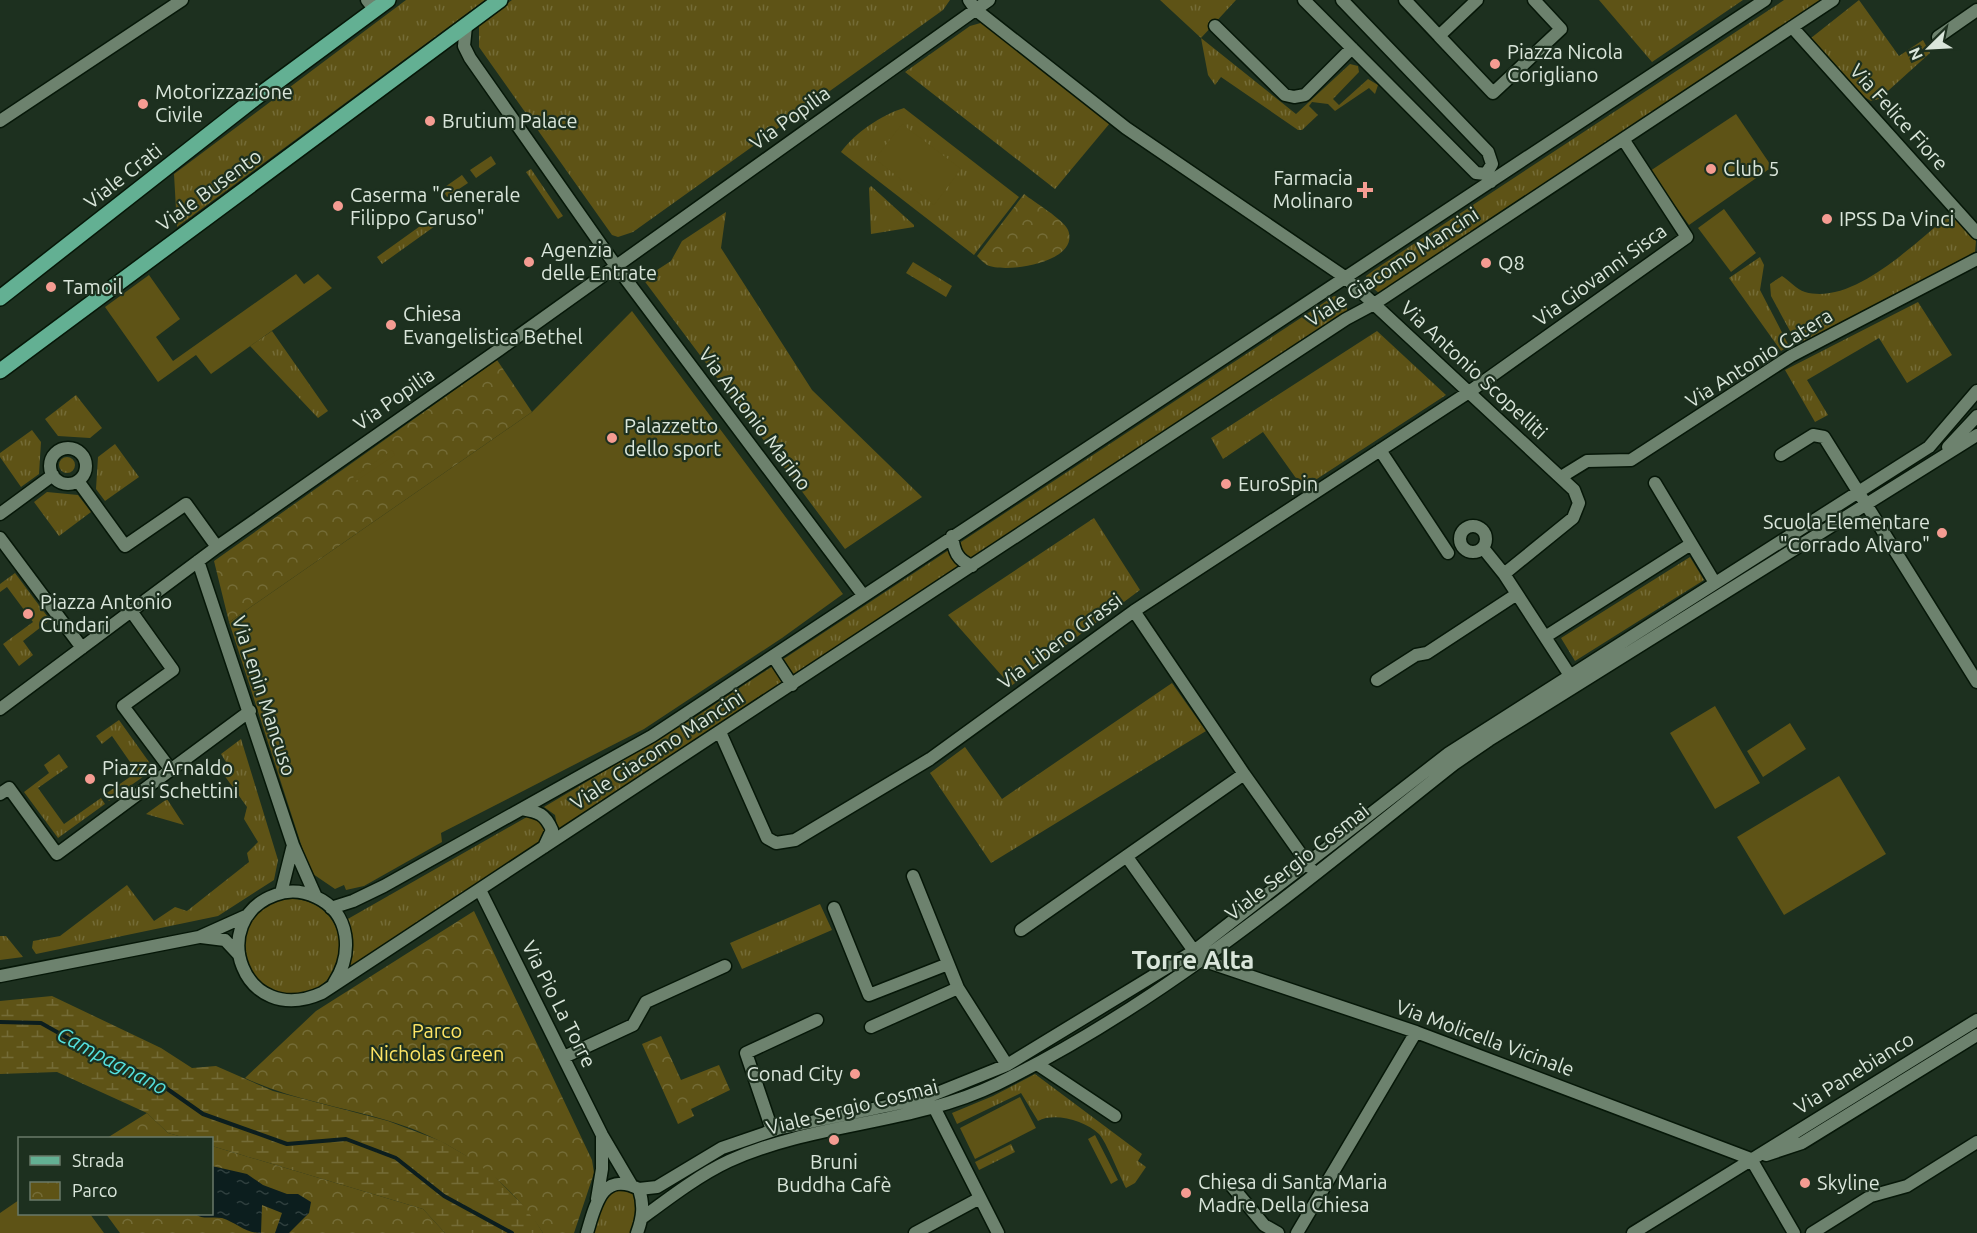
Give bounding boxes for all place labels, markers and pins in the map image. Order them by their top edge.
place label: Piazza Nicola Corigliano [1507,40,1623,86]
marker: Piazza Nicola Corigliano [1488,57,1502,71]
place label: Motorizzazione Civile [155,80,293,126]
marker: Motorizzazione Civile [136,97,150,111]
place label: Brutium Palace [442,109,578,132]
marker: Brutium Palace [423,114,437,128]
place label: Club 5 [1723,157,1779,180]
marker: Club 5 [1704,162,1718,176]
place label: Farmacia Molinaro [1273,166,1353,212]
place label: Caserma "Generale Filippo Caruso" [350,183,521,229]
marker: Farmacia Molinaro [1358,183,1372,197]
marker: Caserma "Generale Filippo Caruso" [331,199,345,213]
place label: IPSS Da Vinci [1839,207,1954,230]
marker: IPSS Da Vinci [1820,212,1834,226]
place label: Agenzia delle Entrate [541,238,657,284]
place label: Q8 [1498,251,1525,274]
marker: Agenzia delle Entrate [522,255,536,269]
marker: Q8 [1479,256,1493,270]
place label: Tamoil [63,275,123,298]
marker: Tamoil [44,280,58,294]
place label: Chiesa Evangelistica Bethel [403,302,583,348]
marker: Chiesa Evangelistica Bethel [384,318,398,332]
place label: Palazzetto dello sport [624,414,721,460]
marker: Palazzetto dello sport [605,431,619,445]
place label: EuroSpin [1238,472,1318,495]
marker: EuroSpin [1219,477,1233,491]
place label: Scuola Elementare "Corrado Alvaro" [1763,510,1930,556]
marker: Scuola Elementare "Corrado Alvaro" [1935,526,1949,540]
place label: Piazza Antonio Cundari [40,590,172,636]
marker: Piazza Antonio Cundari [21,607,35,621]
place label: Piazza Arnaldo Clausi Schettini [102,756,238,802]
marker: Piazza Arnaldo Clausi Schettini [83,772,97,786]
place label: Conad City [746,1062,843,1085]
marker: Conad City [848,1067,862,1081]
marker: Bruni Buddha Cafè [827,1133,841,1147]
place label: Bruni Buddha Cafè [777,1150,892,1196]
place label: Chiesa di Santa Maria Madre Della Chiesa [1198,1170,1388,1216]
place label: Skyline [1817,1171,1880,1194]
marker: Skyline [1798,1176,1812,1190]
marker: Chiesa di Santa Maria Madre Della Chiesa [1179,1186,1193,1200]

